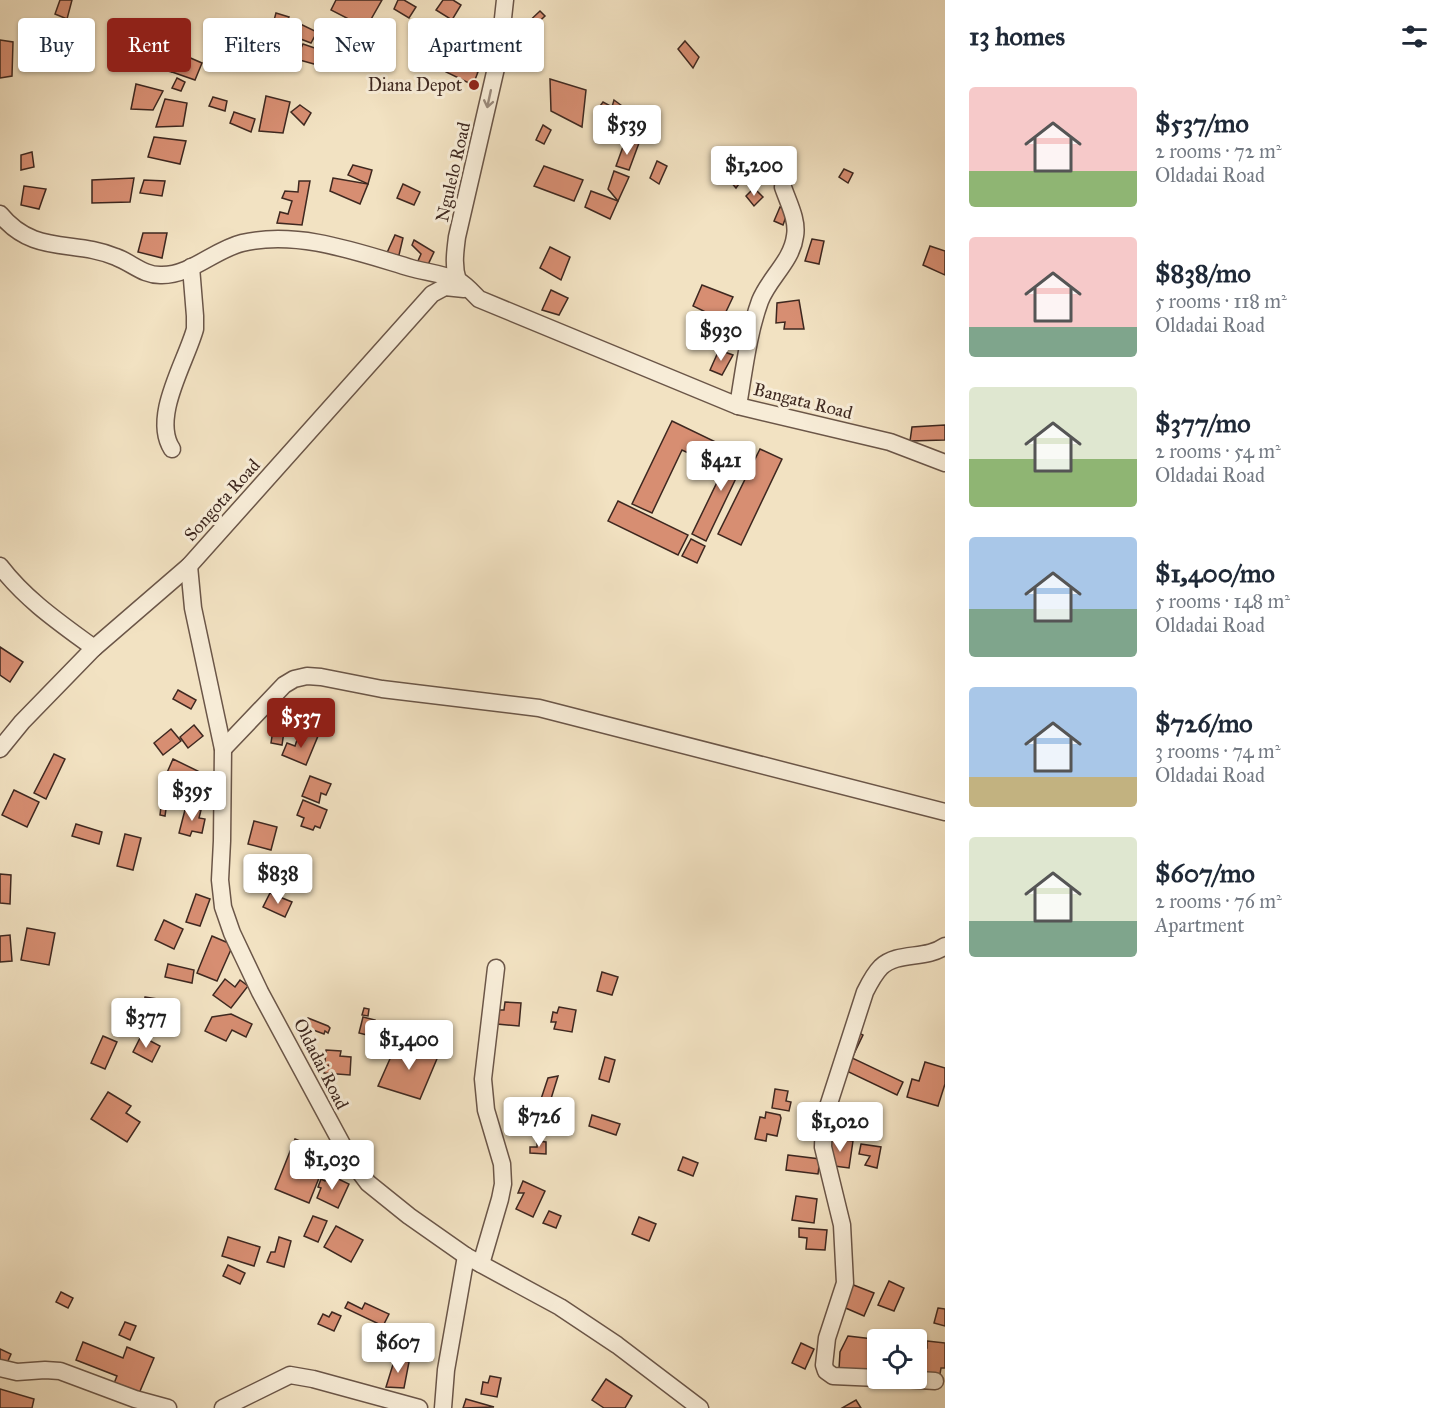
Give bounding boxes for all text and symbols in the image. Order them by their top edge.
chip: Buy [18,18,95,72]
chip: Rent [107,18,191,72]
chip: Filters [203,18,302,72]
chip: New [314,18,396,72]
chip: Apartment [408,18,544,72]
text: 13 homes [969,20,1065,52]
icon: filters [1398,20,1431,53]
place label: Diana Depot [368,74,463,96]
marker: Diana Depot [467,78,481,92]
one-way arrow [483,89,494,108]
pin: $539 [591,105,663,156]
text: $537/mo [1155,107,1249,139]
icon: home [1017,111,1089,183]
text: $539 [607,112,647,136]
street label: Ngulelo Road [431,120,476,224]
text: 2 rooms · 72 m² [1155,139,1282,163]
pin: $1,200 [705,146,803,197]
text: $1,200 [725,153,783,177]
text: Oldadai Road [1155,163,1265,187]
text: $838/mo [1155,257,1251,289]
icon: home [1017,261,1089,333]
text: 5 rooms · 118 m² [1155,289,1287,313]
pin: $930 [685,311,757,362]
text: Oldadai Road [1155,313,1265,337]
text: $930 [700,318,742,342]
street label: Bangata Road [751,378,855,425]
text: $377/mo [1155,407,1251,439]
icon: home [1017,411,1089,483]
text: 2 rooms · 54 m² [1155,439,1281,463]
pin: $421 [685,441,757,492]
text: $421 [701,448,741,472]
street label: Songota Road [179,454,265,546]
text: Oldadai Road [1155,463,1265,487]
text: $1,400/mo [1155,557,1275,589]
icon: home [1017,561,1089,633]
text: 5 rooms · 148 m² [1155,589,1290,613]
text: Oldadai Road [1155,613,1265,637]
pin: $537 [265,698,337,749]
text: $537 [281,705,321,729]
text: $726/mo [1155,707,1253,739]
icon: home [1017,711,1089,783]
text: 3 rooms · 74 m² [1155,739,1280,763]
text: Oldadai Road [1155,763,1265,787]
pin: $395 [156,771,228,822]
text: $395 [172,778,212,802]
pin: $838 [242,854,314,905]
text: $607/mo [1155,857,1255,889]
text: $838 [257,861,299,885]
icon: home [1017,861,1089,933]
text: 2 rooms · 76 m² [1155,889,1282,913]
text: Apartment [1155,913,1244,937]
pin: $377 [110,998,182,1049]
text: $377 [125,1005,167,1029]
street label: Oldadai Road [289,1015,353,1113]
pin: $1,400 [360,1020,458,1071]
text: $1,400 [379,1027,439,1051]
pin: $726 [503,1097,575,1148]
pin: $1,020 [791,1102,889,1153]
text: $726 [518,1104,560,1128]
text: $1,020 [811,1109,869,1133]
pin: $1,030 [283,1140,381,1191]
text: $1,030 [304,1147,360,1171]
pin: $607 [362,1323,434,1374]
map controls [867,1329,927,1389]
button: locate [867,1329,927,1389]
text: $607 [376,1330,420,1354]

